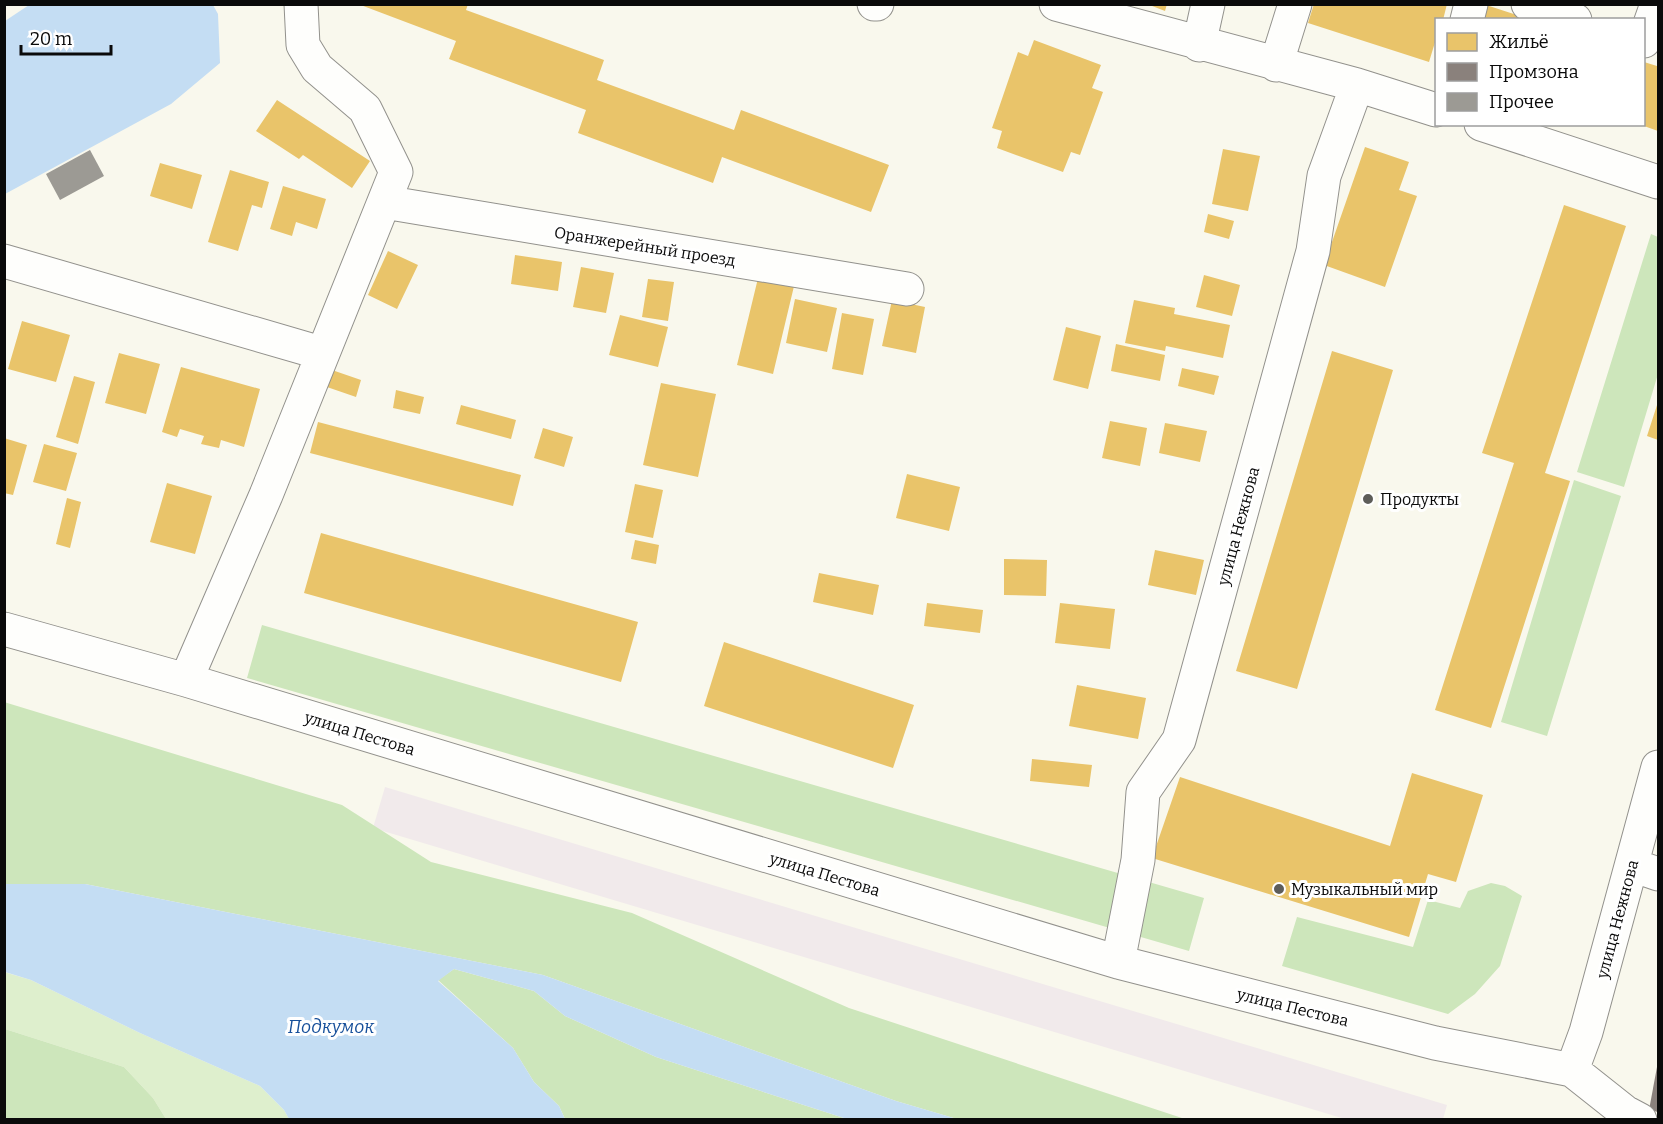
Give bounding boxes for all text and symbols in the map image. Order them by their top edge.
scale bar [21,18,111,56]
legend [1435,18,1645,126]
text: 20 m [30,28,72,50]
text: Жильё [1489,31,1549,53]
text: Промзона [1489,61,1579,83]
text: Прочее [1489,91,1554,113]
street label: Оранжерейный проезд [553,223,737,270]
street label: улица Нежнова [1213,465,1264,588]
place label: Продукты [1380,490,1459,509]
marker: Продукты [1361,492,1375,506]
street label: улица Пестова [301,707,417,759]
street label: улица Пестова [766,848,882,900]
street label: улица Нежнова [1592,858,1643,981]
place label: Музыкальный мир [1291,880,1438,899]
marker: Музыкальный мир [1272,882,1286,896]
street label: улица Пестова [1234,984,1351,1031]
water label: Подкумок [288,1016,375,1038]

